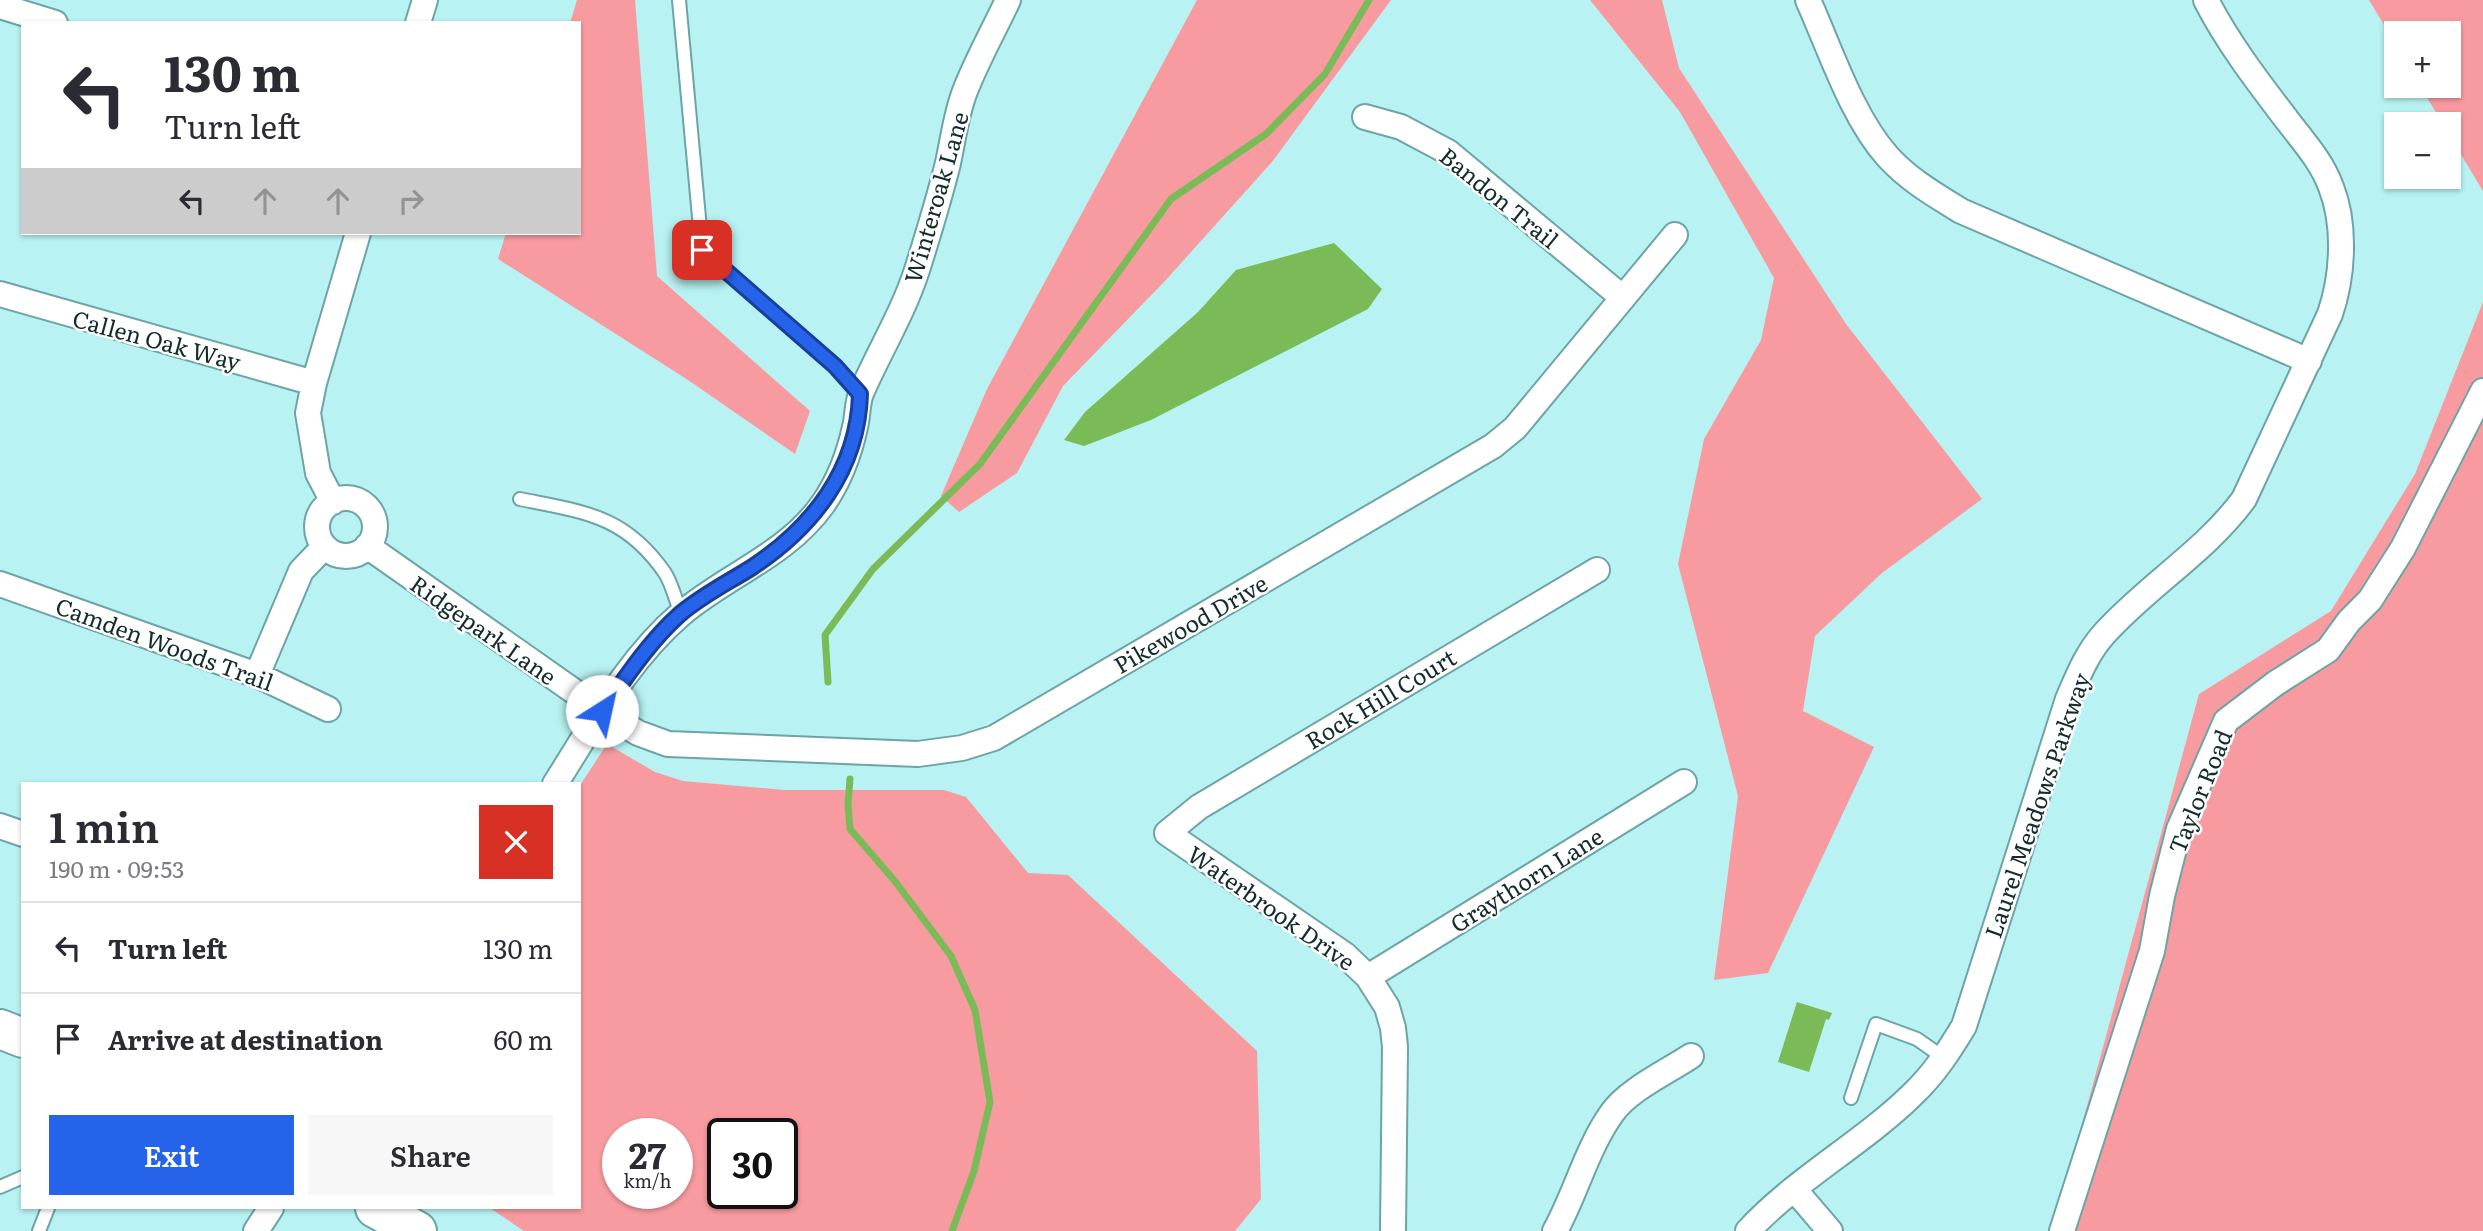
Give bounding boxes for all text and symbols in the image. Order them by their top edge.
map controls [2384,21,2461,189]
button: + [2384,21,2461,98]
text: 130 m [164,34,300,107]
icon: left [49,49,140,140]
text: Turn left [164,101,301,149]
street label: Winteroak Lane [894,107,976,287]
button: − [2384,112,2461,189]
street label: Bandon Trail [1433,138,1567,256]
icon: left [173,182,211,220]
icon: ahead [246,182,284,220]
icon: ahead [319,182,357,220]
icon: right [392,182,430,220]
pin [672,220,732,280]
icon: arrive [683,231,721,269]
street label: Callen Oak Way [69,300,245,378]
street label: Pikewood Drive [1107,565,1273,681]
street label: Ridgepark Lane [404,566,564,692]
street label: Camden Woods Trail [51,588,279,698]
street label: Rock Hill Court [1298,639,1462,756]
street label: Laurel Meadows Parkway [1975,667,2098,942]
position arrow [565,674,639,748]
street label: Taylor Road [2159,724,2239,858]
text: 1 min [49,794,159,856]
button: close [479,805,553,879]
street label: Graythorn Lane [1443,818,1609,940]
street label: Waterbrook Drive [1181,836,1363,978]
text: 190 m · 09:53 [49,851,185,885]
text: Turn left [108,928,227,967]
text: 130 m [483,928,553,967]
icon: left [49,929,87,967]
text: Arrive at destination [108,1019,383,1058]
text: 60 m [494,1019,553,1058]
icon: arrive [49,1020,87,1058]
button: Exit [49,1115,294,1195]
button: Share [308,1115,553,1195]
speed limit sign: 30 [707,1118,798,1209]
text: 27 [629,1128,666,1180]
text: km/h [624,1167,671,1194]

